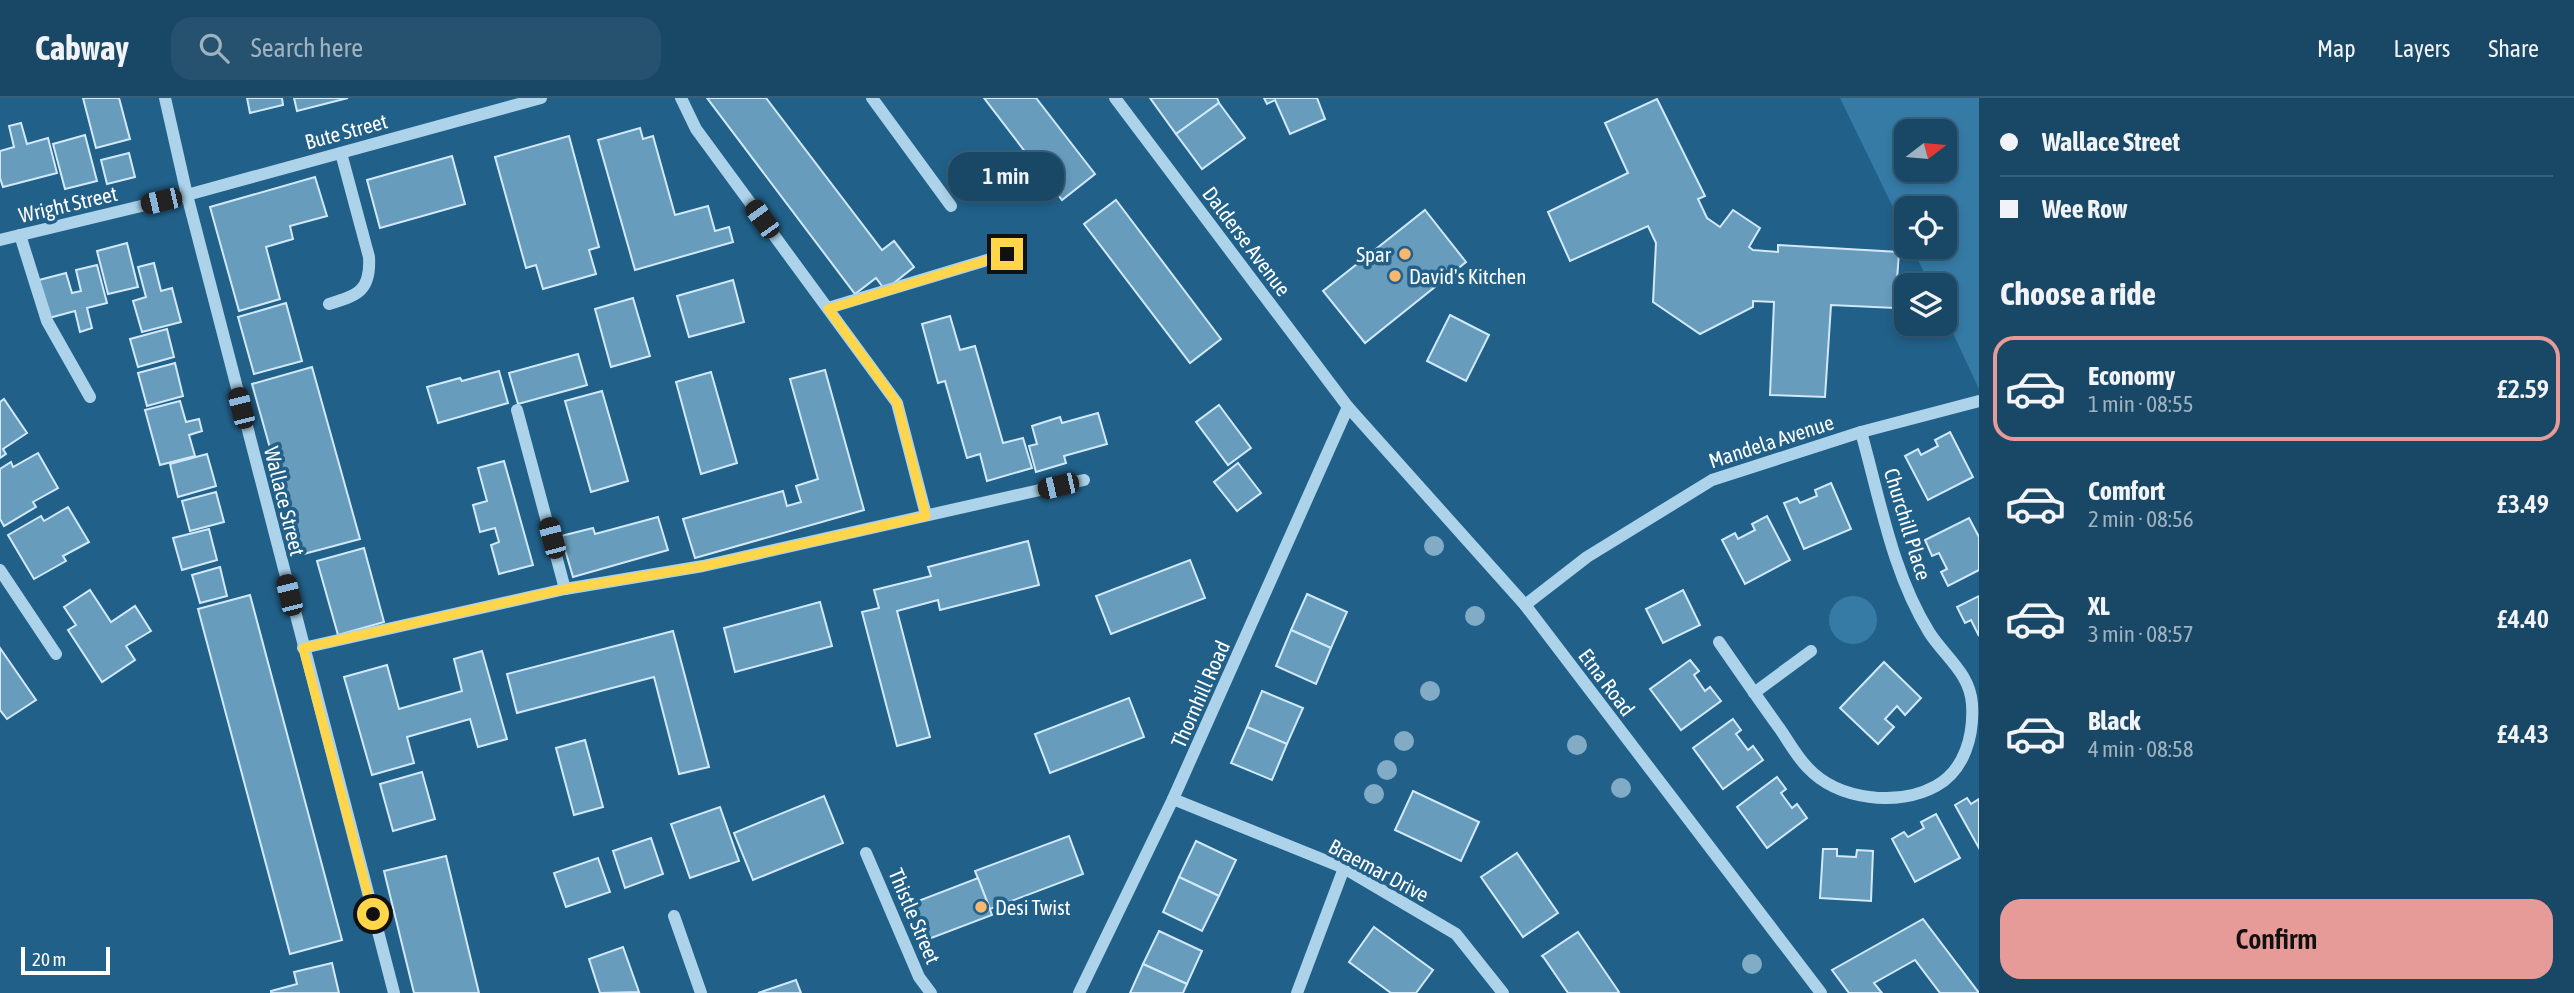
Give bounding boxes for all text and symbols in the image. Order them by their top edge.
search box [171,17,661,80]
text: Cabway [35,29,129,67]
icon: search [195,29,233,67]
text: Search here [251,33,363,63]
text: Map [2317,35,2356,62]
text: Layers [2394,35,2450,62]
text: Share [2488,35,2539,62]
street label: Bute Street [302,108,390,154]
north arrow [1894,119,1956,182]
map controls [1894,119,1957,336]
text: Wallace Street [2042,127,2180,157]
callout: 1 min [949,152,1065,202]
text: 1 min [983,163,1029,189]
street label: Wright Street [16,181,120,227]
street label: Dalderse Avenue [1198,182,1296,300]
car [139,186,184,216]
text: Wee Row [2042,194,2128,224]
car [742,196,783,242]
button: locate [1894,196,1957,259]
route end [991,238,1023,270]
place label: Spar [1356,242,1392,266]
marker: Spar [1397,246,1413,262]
place label: David's Kitchen [1409,264,1526,288]
marker: David's Kitchen [1387,268,1403,284]
button: layers [1894,273,1957,336]
text: Choose a ride [2000,275,2156,312]
icon: car [2004,357,2067,420]
text: Economy [2088,361,2175,391]
text: £2.59 [2497,374,2549,404]
car [226,385,257,431]
text: 1 min · 08:55 [2088,391,2194,417]
street label: Mandela Avenue [1706,410,1836,472]
street label: Wallace Street [260,444,310,558]
street label: Churchill Place [1880,465,1936,583]
car [1036,471,1081,501]
icon: car [2004,472,2067,535]
text: Comfort [2088,476,2165,506]
text: £3.49 [2497,489,2549,519]
text: 2 min · 08:56 [2088,506,2194,532]
car [537,515,568,561]
car [274,572,305,618]
icon: car [2004,587,2067,650]
text: XL [2088,591,2110,621]
text: £4.40 [2497,604,2549,634]
text: 3 min · 08:57 [2088,621,2194,647]
street label: Thornhill Road [1166,637,1234,751]
street label: Etna Road [1574,644,1640,720]
icon: car [2004,702,2067,765]
text: Black [2088,706,2140,736]
text: £4.43 [2497,719,2549,749]
text: 4 min · 08:58 [2088,736,2194,762]
street label: Braemar Drive [1325,834,1433,906]
street label: Thistle Street [884,865,946,967]
place label: Desi Twist [995,895,1071,919]
route start [357,898,389,930]
marker: Desi Twist [973,899,989,915]
button: Confirm [2000,899,2553,979]
scale bar [21,944,110,976]
text: 20 m [32,948,66,970]

